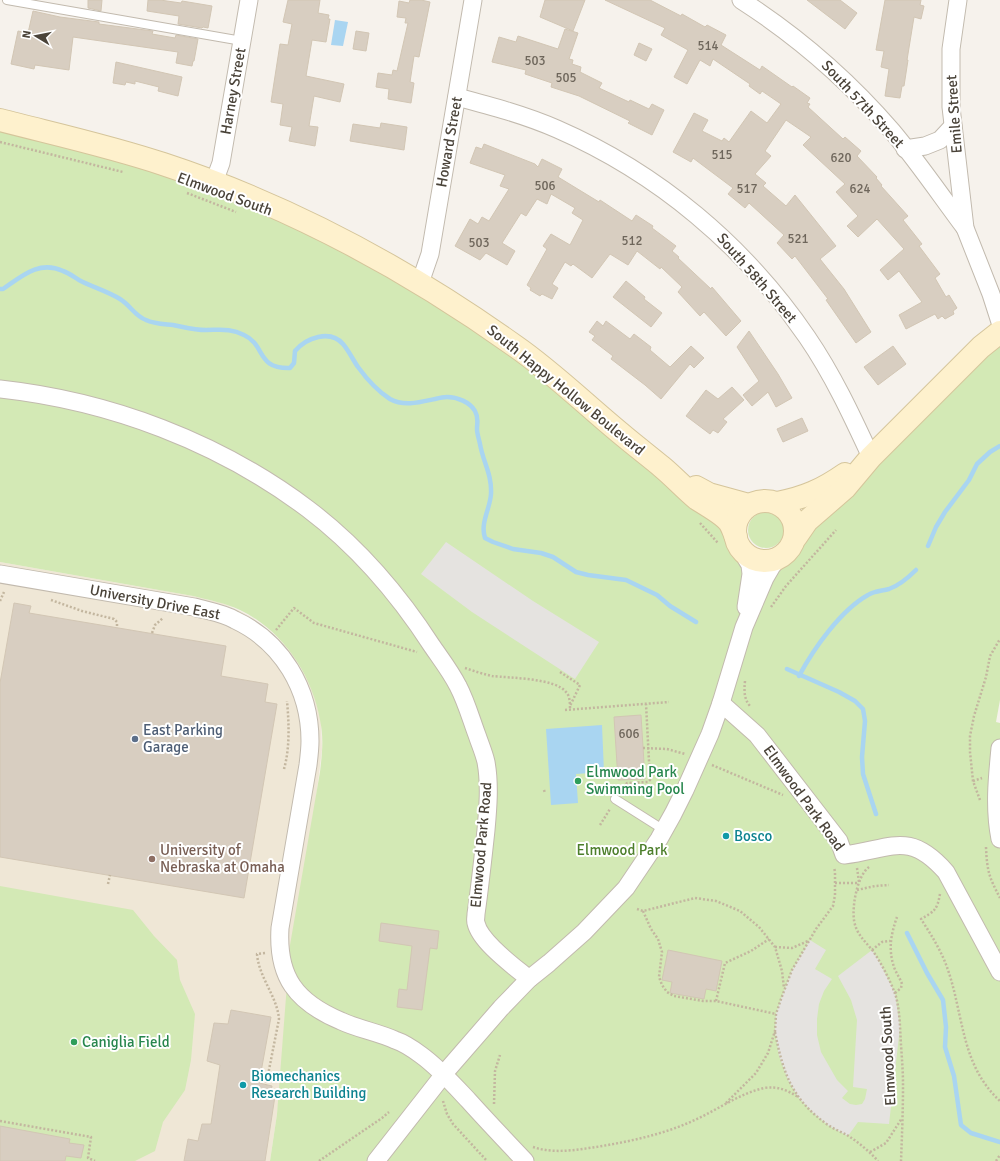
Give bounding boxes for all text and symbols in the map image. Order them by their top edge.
north arrow [16,16,56,56]
text: N [20,29,34,39]
house number: 514 [697,38,719,54]
street label: Harney Street [216,46,250,136]
house number: 503 [524,53,546,69]
street label: South 57th Street [818,57,908,151]
house number: 505 [555,70,577,86]
street label: Emile Street [942,74,966,154]
street label: Howard Street [432,95,466,189]
house number: 515 [711,147,733,163]
house number: 620 [830,150,852,166]
street label: Elmwood South [175,168,275,220]
house number: 506 [534,178,556,194]
house number: 517 [736,181,758,197]
house number: 624 [849,181,871,197]
street label: South 58th Street [713,229,801,327]
house number: 521 [787,231,809,247]
house number: 512 [621,233,643,249]
house number: 503 [468,235,490,251]
street label: South Happy Hollow Boulevard [484,321,648,459]
street label: University Drive East [88,581,222,623]
place label: East Parking Garage [143,721,223,756]
house number: 606 [618,726,640,742]
marker: East Parking Garage [130,734,140,744]
street label: Elmwood Park Road [760,742,848,854]
place label: Elmwood Park Swimming Pool [586,763,685,798]
marker: Elmwood Park Swimming Pool [573,776,583,786]
street label: Elmwood Park Road [467,781,495,909]
place label: Bosco [734,827,772,845]
marker: Bosco [721,831,731,841]
place label: University of Nebraska at Omaha [160,841,285,876]
park label: Elmwood Park [577,841,668,859]
marker: University of Nebraska at Omaha [147,854,157,864]
street label: Elmwood South [876,1006,900,1106]
place label: Caniglia Field [82,1033,170,1051]
marker: Caniglia Field [69,1037,79,1047]
place label: Biomechanics Research Building [251,1067,367,1102]
marker: Biomechanics Research Building [238,1080,248,1090]

